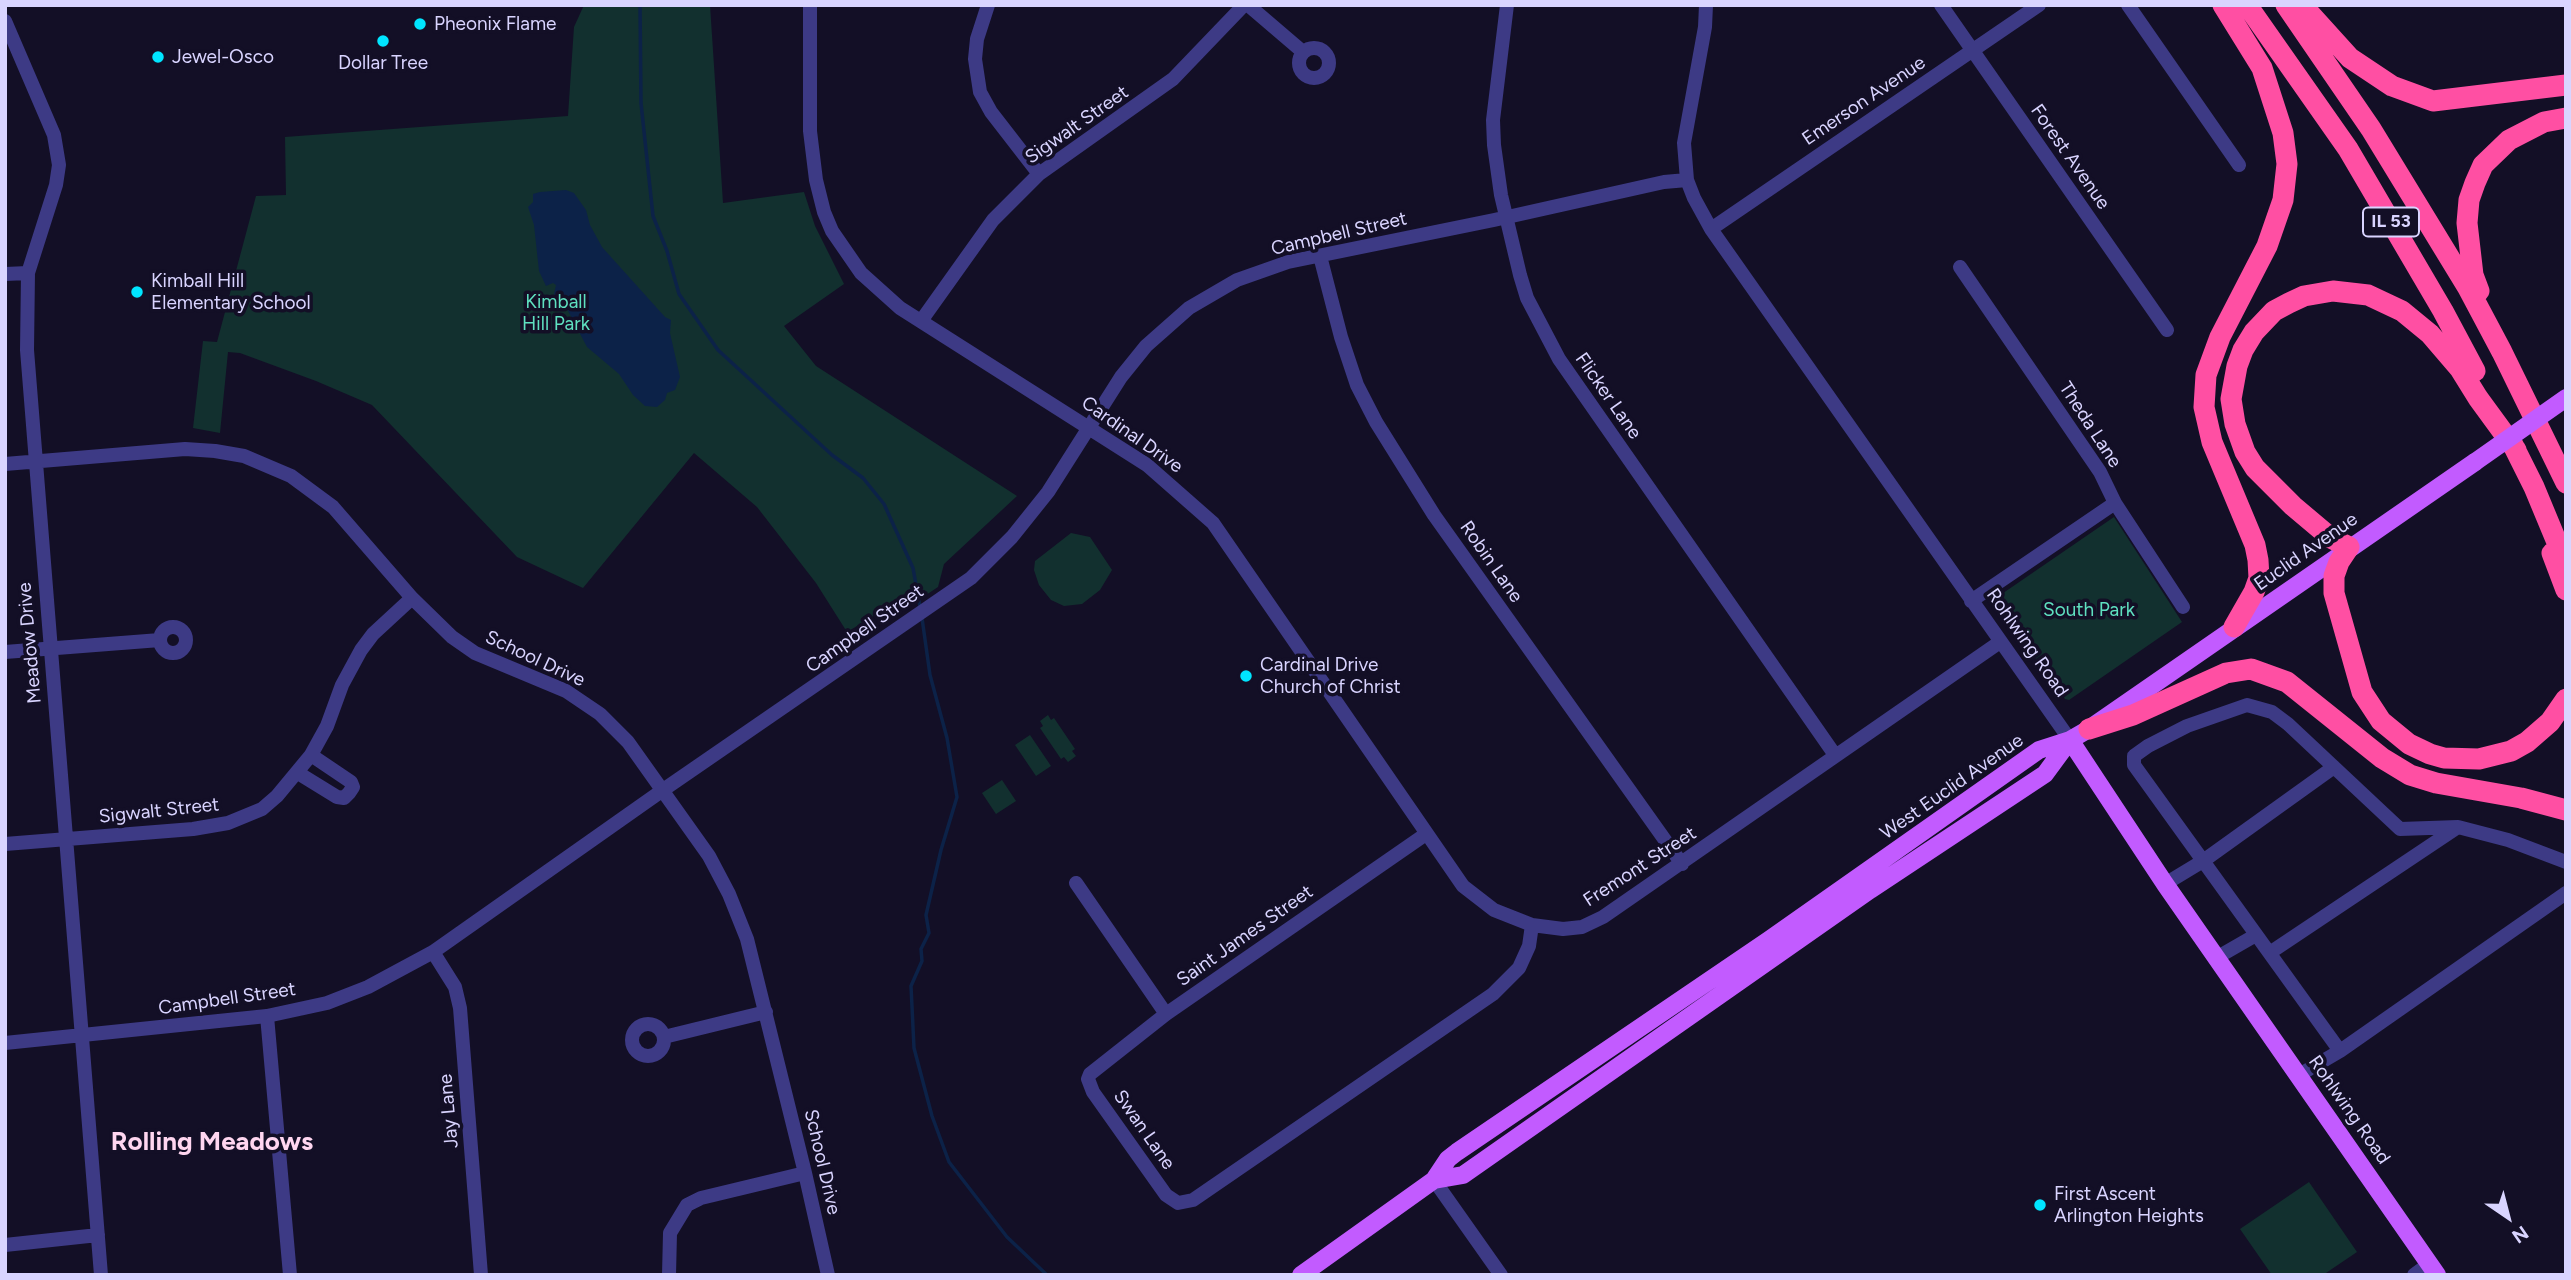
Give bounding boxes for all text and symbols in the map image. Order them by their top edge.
place label: Pheonix Flame [434,13,556,35]
marker: Pheonix Flame [412,16,428,32]
marker: Dollar Tree [375,33,391,49]
place label: Jewel-Osco [172,46,274,68]
marker: Jewel-Osco [150,49,166,65]
street label: Emerson Avenue [1798,51,1930,151]
place label: Dollar Tree [338,52,428,74]
street label: Sigwalt Street [1021,81,1133,169]
street label: Forest Avenue [2025,100,2115,214]
street label: Campbell Street [1269,207,1409,261]
road number: IL 53 [2363,208,2419,236]
place label: Kimball Hill Elementary School [151,270,311,314]
marker: Kimball Hill Elementary School [129,284,145,300]
park label: Kimball Hill Park [522,291,590,335]
street label: Flicker Lane [1570,348,1646,444]
street label: Theda Lane [2054,378,2126,472]
street label: Cardinal Drive [1077,392,1187,478]
street label: Euclid Avenue [2250,508,2362,596]
street label: Robin Lane [1455,517,1527,607]
street label: Campbell Street [802,580,928,678]
street label: Meadow Drive [13,581,47,705]
street label: Rohlwing Road [1981,584,2073,702]
park label: South Park [2043,599,2135,621]
street label: School Drive [482,626,588,692]
place label: Cardinal Drive Church of Christ [1260,654,1401,698]
marker: Cardinal Drive Church of Christ [1238,668,1254,684]
street label: West Euclid Avenue [1876,729,2028,845]
street label: Sigwalt Street [98,793,220,829]
street label: Fremont Street [1579,822,1701,912]
street label: Saint James Street [1173,880,1317,992]
street label: Campbell Street [157,978,297,1020]
street label: Rohlwing Road [2303,1051,2395,1169]
street label: Jay Lane [434,1073,464,1149]
street label: Swan Lane [1108,1086,1180,1174]
street label: School Drive [799,1107,845,1217]
district label: Rolling Meadows [111,1126,313,1158]
north arrow [2473,1182,2543,1252]
place label: First Ascent Arlington Heights [2054,1183,2204,1227]
marker: First Ascent Arlington Heights [2032,1197,2048,1213]
text: N [2508,1221,2533,1248]

